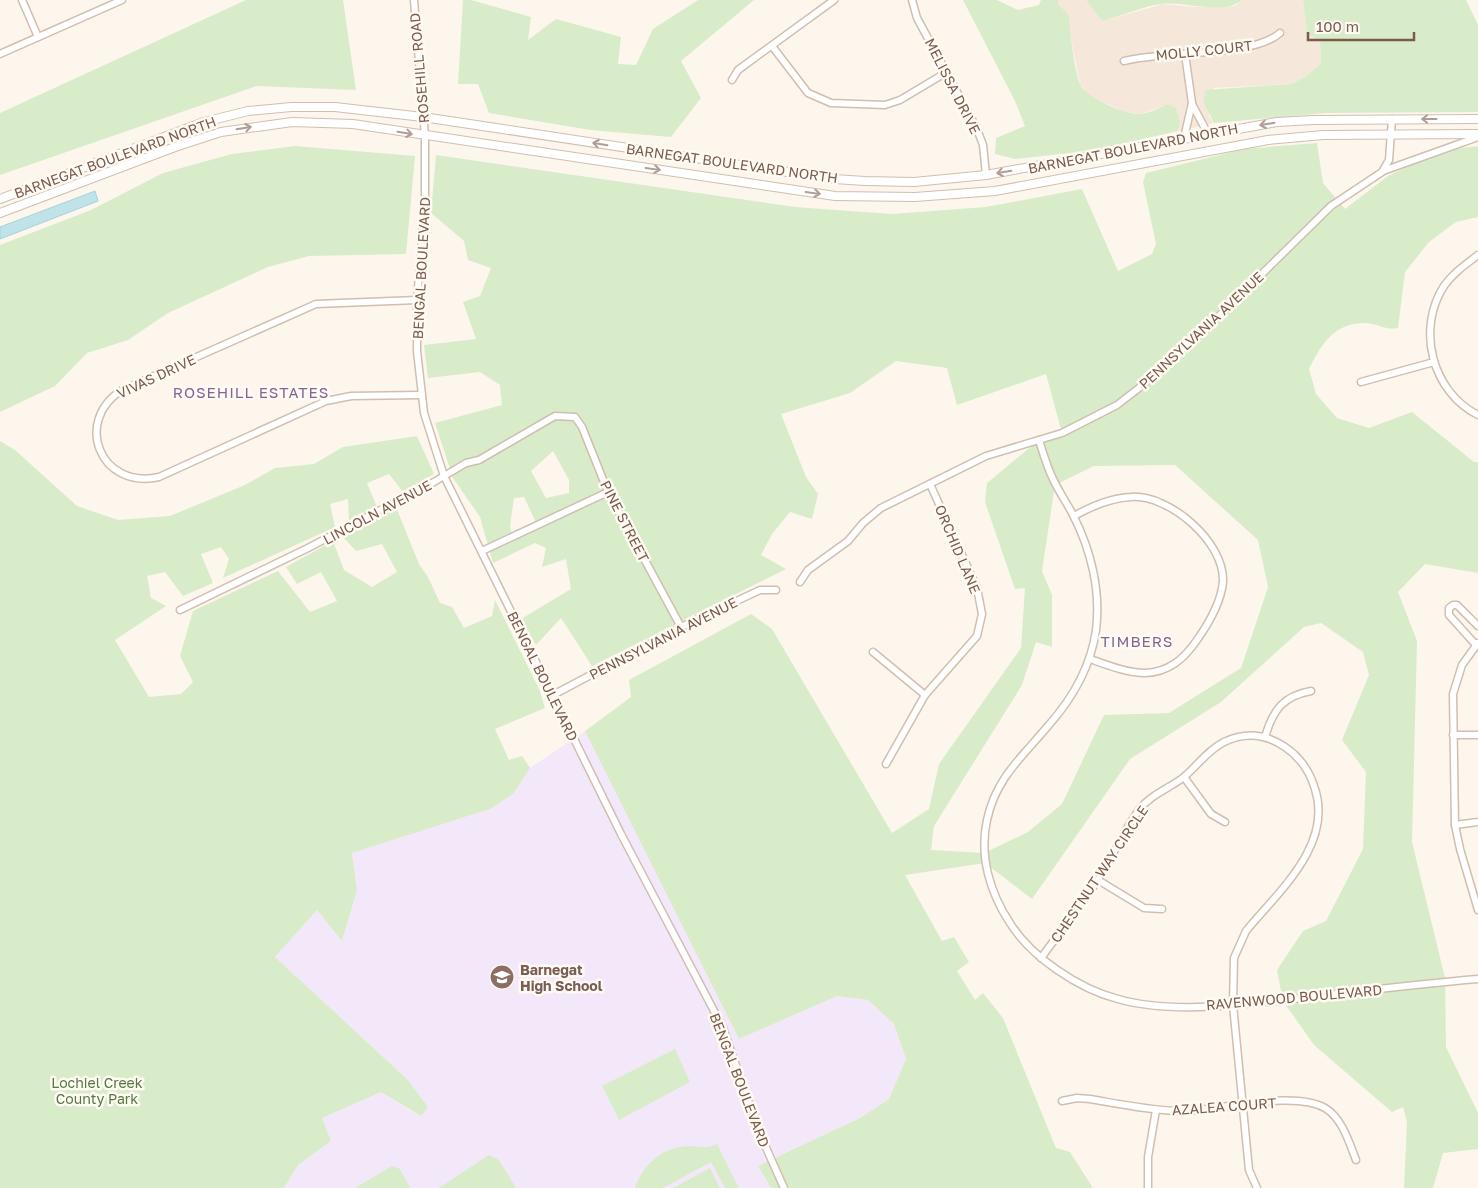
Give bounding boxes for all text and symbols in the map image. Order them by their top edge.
scale bar [1308,10,1414,42]
street label: ROSEHILL ROAD [406,12,432,124]
text: 100 m [1316,17,1359,35]
street label: MELISSA DRIVE [922,35,984,137]
street label: MOLLY COURT [1155,36,1254,64]
street label: BARNEGAT BOULEVARD NORTH [12,112,218,202]
one-way arrow [1422,114,1438,124]
street label: BARNEGAT BOULEVARD NORTH [1026,119,1240,177]
one-way arrow [1259,119,1275,129]
one-way arrow [236,123,252,133]
one-way arrow [397,128,413,138]
one-way arrow [592,139,608,149]
street label: BARNEGAT BOULEVARD NORTH [625,140,839,186]
one-way arrow [644,164,660,174]
one-way arrow [996,168,1012,178]
one-way arrow [805,188,821,198]
street label: BENGAL BOULEVARD [409,196,433,340]
street label: PENNSYLVANIA AVENUE [1135,268,1267,392]
street label: VIVAS DRIVE [114,350,198,402]
district label: ROSEHILL ESTATES [173,383,329,401]
street label: LINCOLN AVENUE [320,476,434,548]
street label: PINE STREET [597,477,653,565]
street label: ORCHID LANE [932,502,984,596]
street label: PENNSYLVANIA AVENUE [586,593,740,683]
street label: BENGAL BOULEVARD [504,608,582,744]
district label: TIMBERS [1101,632,1173,650]
street label: CHESTNUT WAY CIRCLE [1047,802,1151,946]
place label: Barnegat High School [520,961,603,994]
school or university icon: Barnegat High School [489,964,515,990]
street label: RAVENWOOD BOULEVARD [1205,981,1383,1013]
street label: BENGAL BOULEVARD [707,1010,773,1150]
park label: Lochiel Creek County Park [51,1074,143,1107]
street label: AZALEA COURT [1171,1094,1277,1118]

